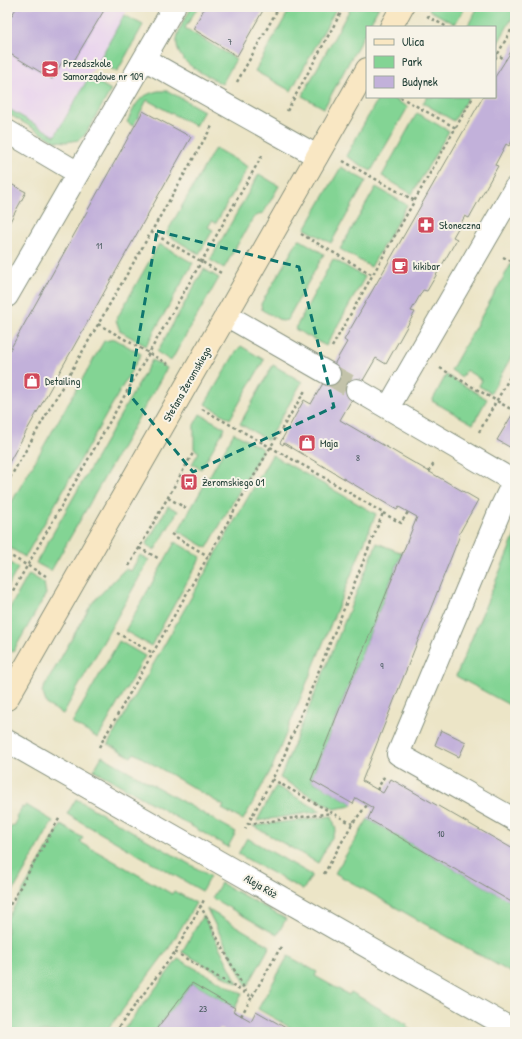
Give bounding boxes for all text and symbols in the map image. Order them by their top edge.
legend [366,26,496,98]
text: Ulica [402,33,424,50]
house number: 7 [228,36,233,48]
text: Park [402,53,422,70]
place label: Przedszkole Samorządowe nr 109 [63,56,143,83]
school or university icon: Przedszkole Samorządowe nr 109 [40,59,60,79]
text: Budynek [402,73,438,90]
pharmacy icon: Słoneczna [416,215,436,235]
place label: Słoneczna [439,218,481,232]
house number: 11 [96,240,102,252]
cafe icon: kikibar [390,256,410,276]
place label: kikibar [413,259,441,273]
street label: Stefana Żeromskiego [160,343,214,424]
shop icon: Detailing [22,371,42,391]
place label: Detailing [45,374,81,388]
shop icon: Maja [297,433,317,453]
place label: Maja [320,436,338,450]
house number: 8 [356,452,360,464]
bus stop icon: Żeromskiego 01 [179,472,199,492]
place label: Żeromskiego 01 [202,475,265,489]
house number: 9 [380,660,384,672]
house number: 10 [437,828,445,840]
street label: Aleja Róż [242,871,280,901]
house number: 23 [199,1003,207,1015]

